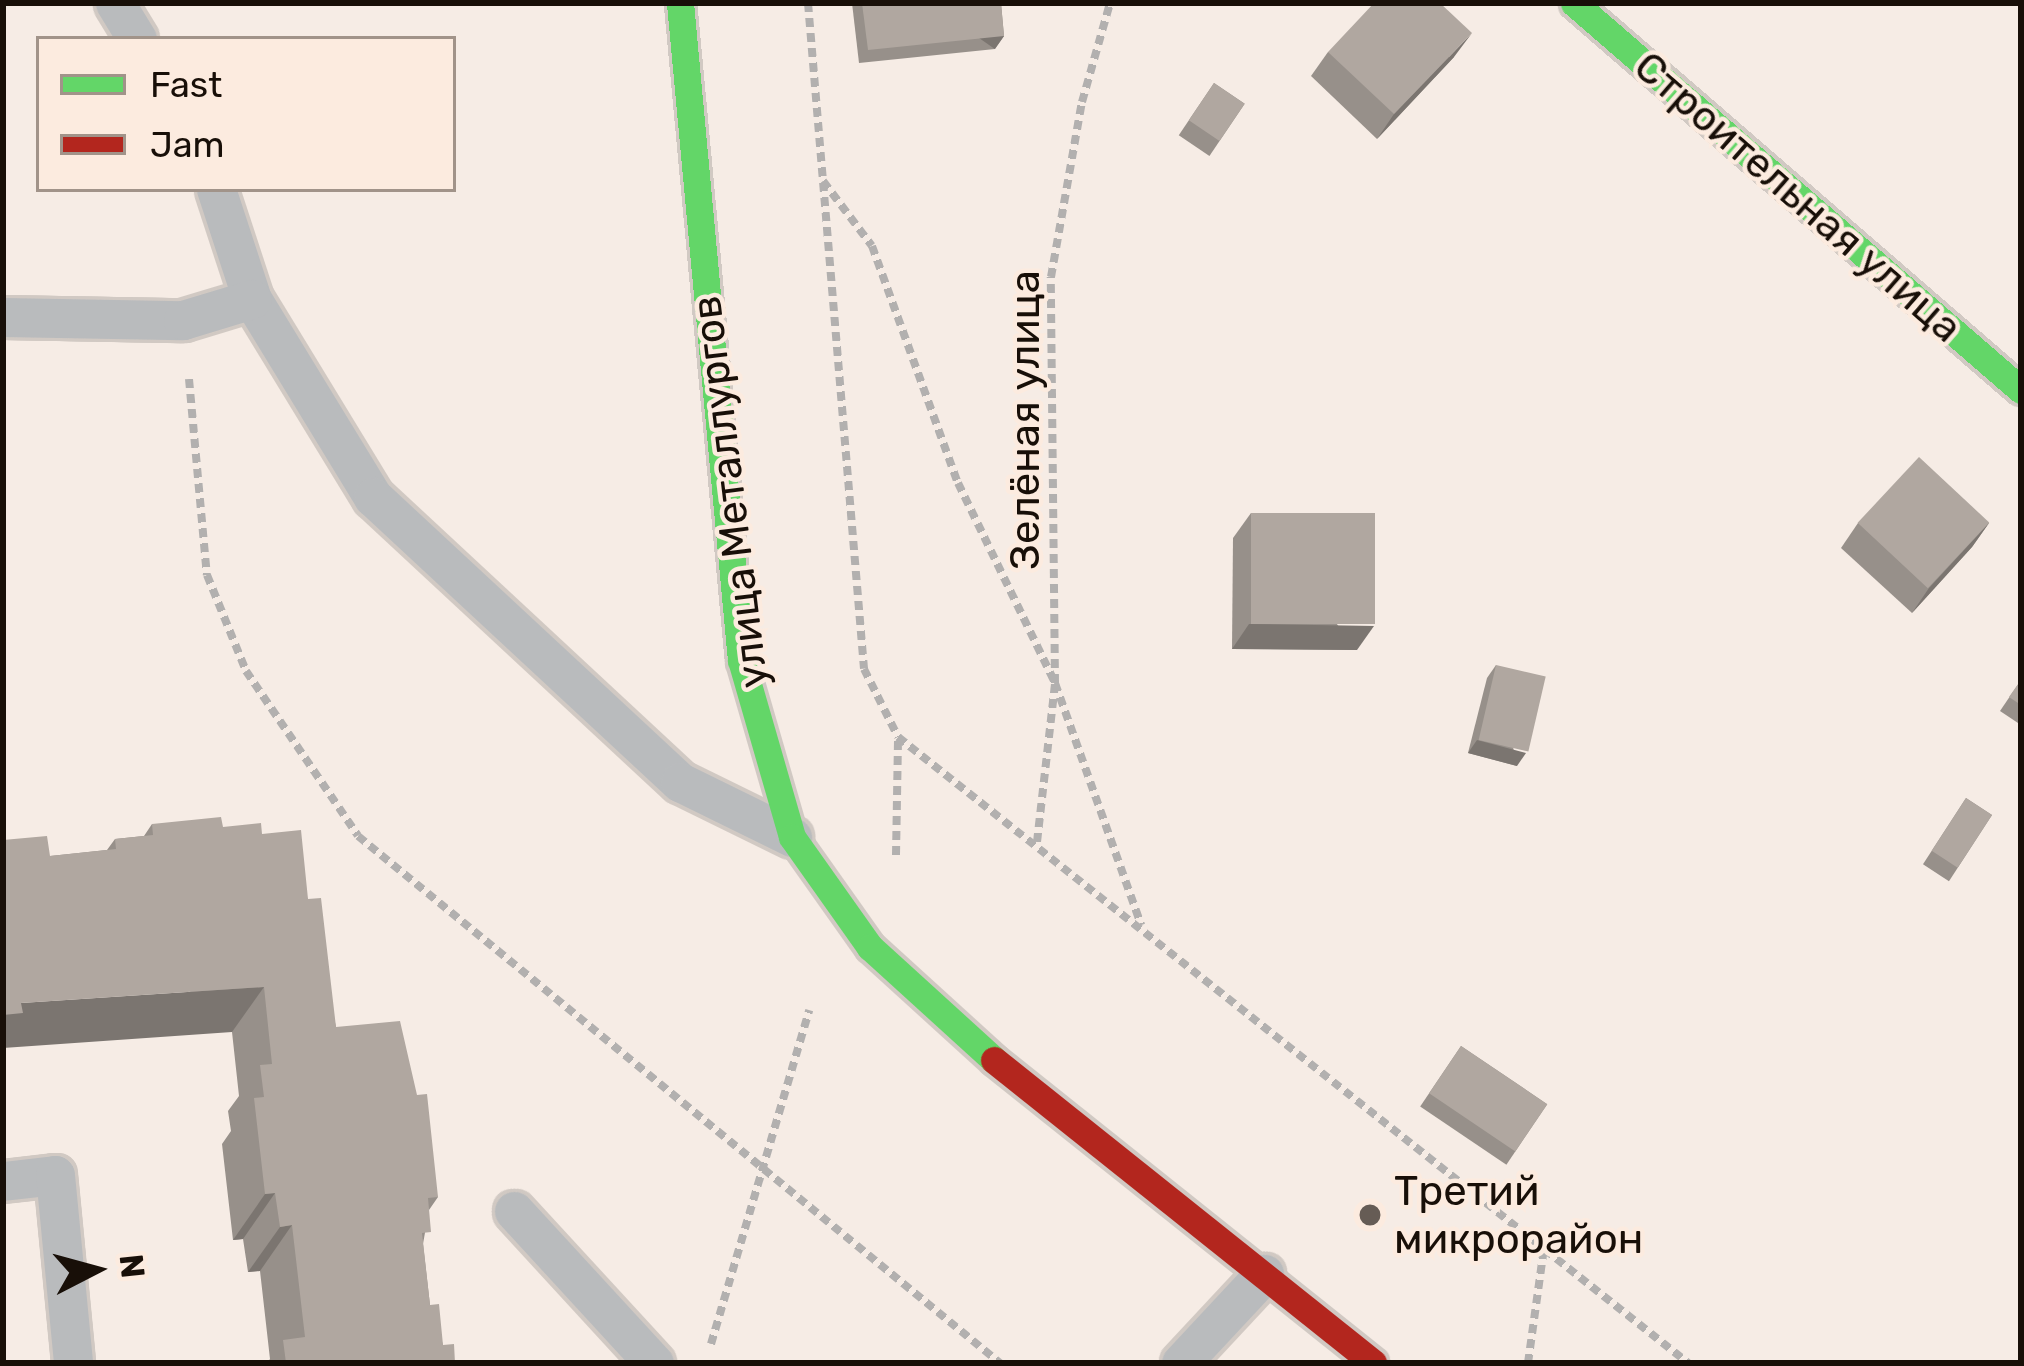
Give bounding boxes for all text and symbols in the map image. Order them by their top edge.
legend [36,36,456,192]
street label: Строительная улица [1624,41,1972,353]
text: Fast [150,63,222,106]
text: Jam [150,123,225,166]
street label: Зелёная улица [1000,270,1050,570]
street label: улица Металлургов [681,293,779,691]
place label: Третий микрорайон [1394,1166,1643,1264]
marker: Третий микрорайон [1357,1202,1383,1228]
north arrow [36,1210,156,1330]
text: N [112,1252,153,1280]

